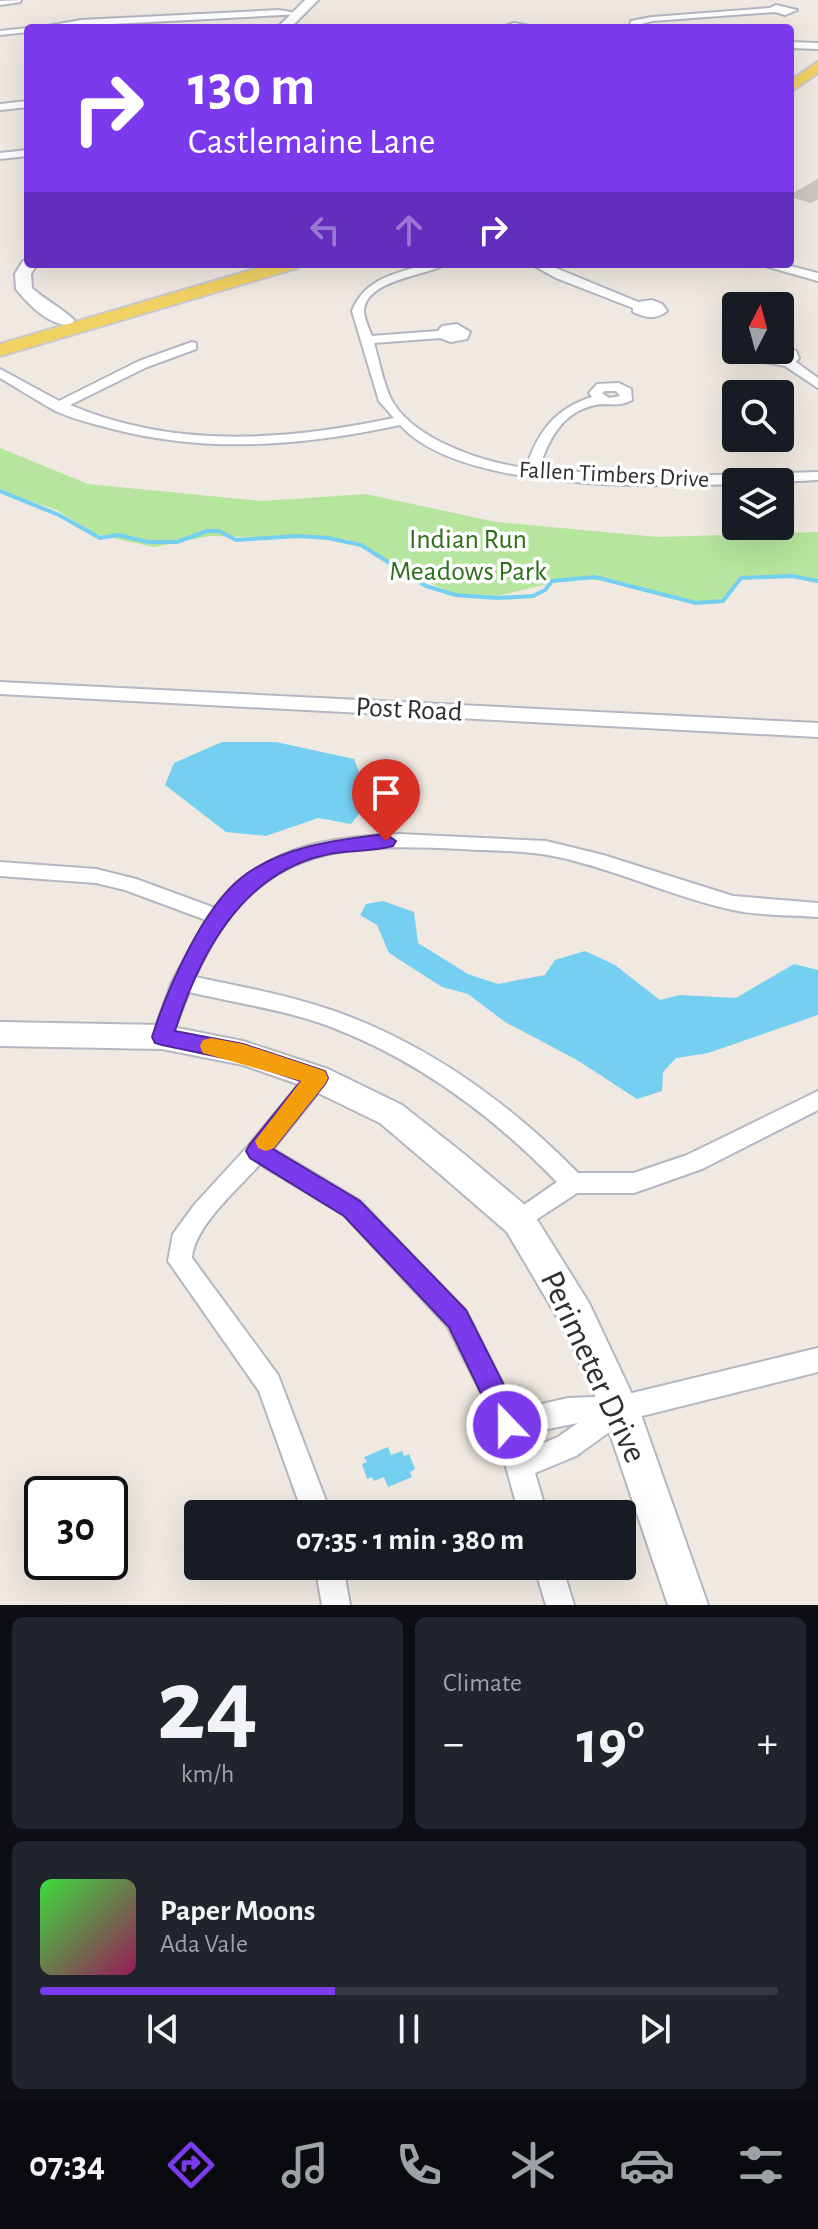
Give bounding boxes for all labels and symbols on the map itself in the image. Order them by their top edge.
north arrow [722,292,794,364]
street label: Fallen Timbers Drive [518,458,710,492]
park label: Indian Run Meadows Park [389,526,547,586]
street label: Post Road [355,693,463,727]
pin [352,759,420,841]
street label: Perimeter Drive [534,1266,652,1468]
position arrow [465,1383,549,1467]
speed limit sign: 30 [24,1476,128,1580]

